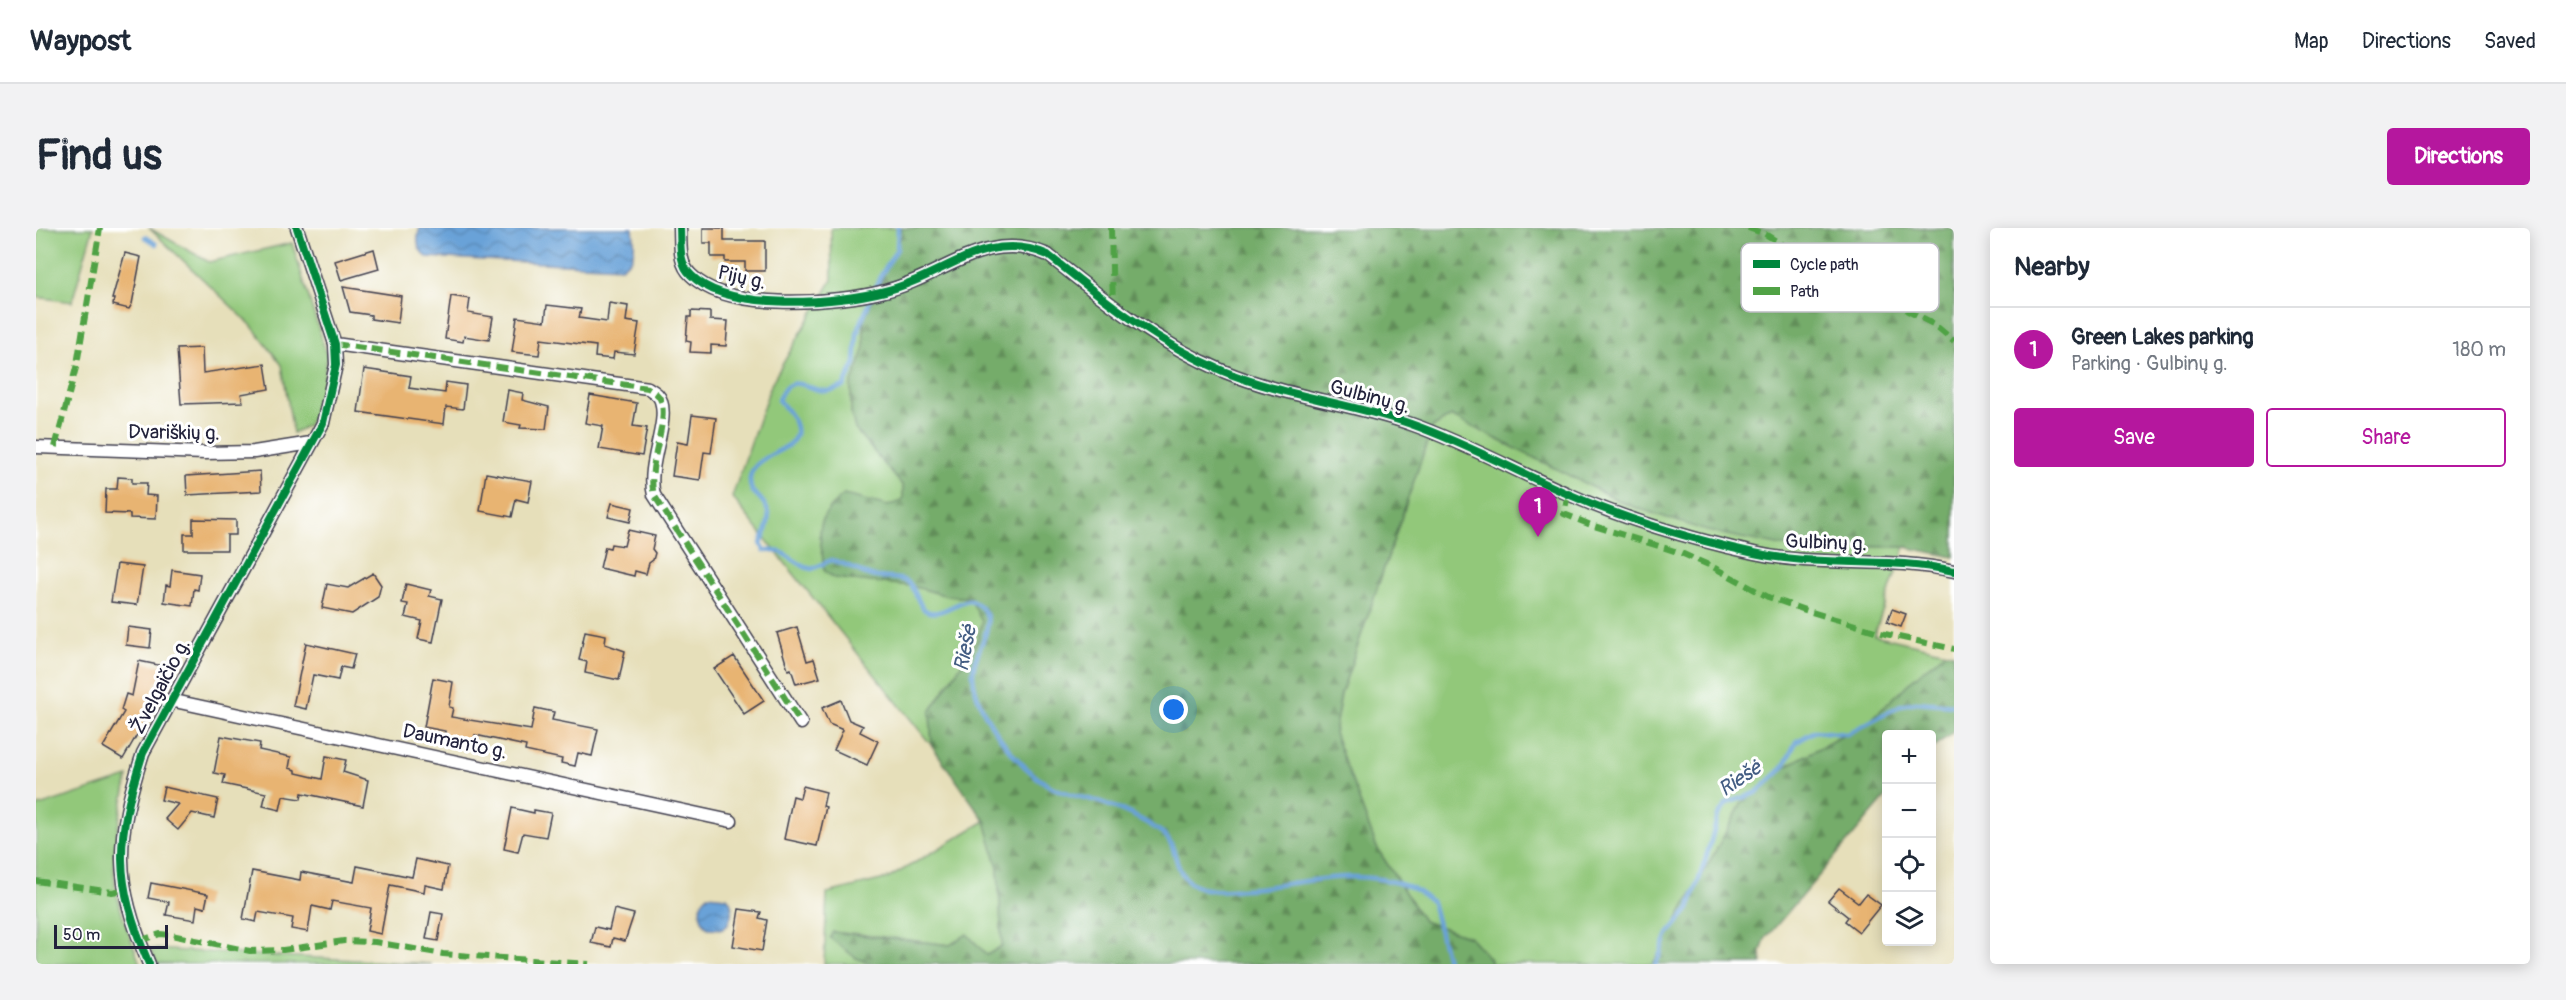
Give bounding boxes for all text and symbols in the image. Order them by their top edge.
text: Waypost [30,24,131,59]
text: Map [2294,28,2329,55]
text: Directions [2362,28,2451,55]
text: Saved [2484,28,2536,55]
button: Directions [2387,128,2530,185]
text: Find us [36,130,162,182]
legend [1741,243,1939,312]
text: Nearby [2014,251,2090,283]
text: Cycle path [1790,255,1858,275]
street label: Pijų g. [715,260,768,295]
text: Path [1790,282,1819,302]
text: Green Lakes parking [2071,323,2254,351]
text: 1 [2030,337,2037,362]
text: 180 m [2452,337,2506,362]
text: Parking · Gulbinų g. [2071,351,2228,376]
street label: Gulbinų g. [1327,374,1413,419]
button: Save [2014,408,2254,467]
button: Share [2266,408,2506,467]
street label: Dvariškių g. [128,419,220,446]
pin: 1 [1518,488,1558,537]
street label: Gulbinų g. [1785,529,1867,556]
water label: Riešė [948,621,984,674]
street label: Žvelgaičio g. [125,634,196,738]
your location [1159,695,1188,724]
street label: Daumanto g. [400,718,509,765]
map controls [1882,730,1936,946]
button: + [1882,730,1936,784]
water label: Riešė [1713,753,1769,803]
button: − [1882,784,1936,838]
button: locate [1882,838,1936,892]
button: layers [1882,892,1936,946]
scale bar [54,922,168,950]
text: 50 m [63,925,100,945]

